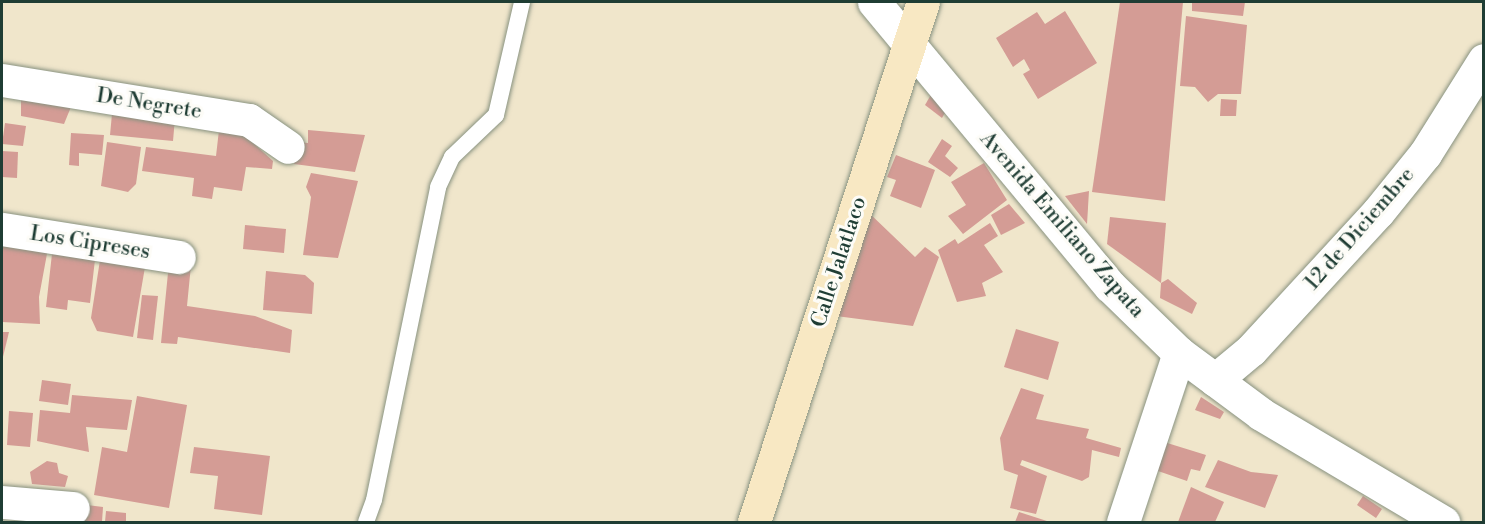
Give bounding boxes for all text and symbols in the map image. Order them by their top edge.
street label: De Negrete [95,83,203,125]
street label: Avenida Emiliano Zapata [974,127,1150,323]
street label: 12 de Diciembre [1300,163,1420,295]
street label: Calle Jalatlaco [806,194,872,330]
street label: Los Cipreses [28,221,152,265]

